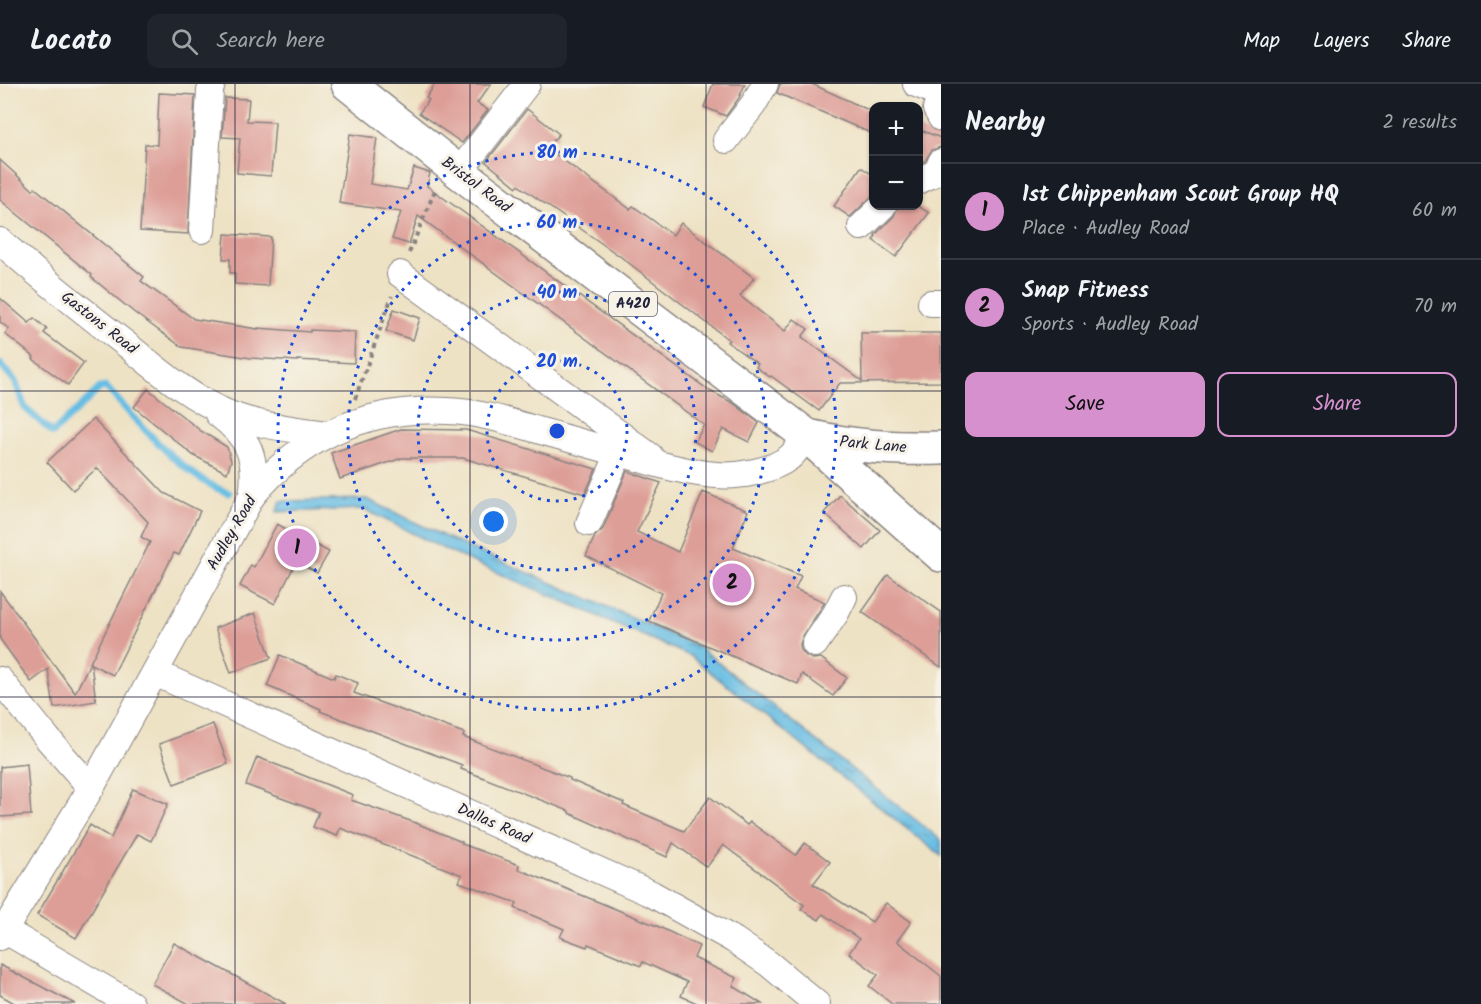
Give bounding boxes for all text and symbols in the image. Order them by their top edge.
search box [147,14,567,68]
text: Locato [30,19,111,64]
text: Search here [216,24,325,59]
icon: search [168,25,201,58]
text: Map [1243,25,1280,58]
text: Layers [1313,25,1369,58]
text: Share [1402,25,1451,58]
map controls [869,102,923,210]
button: + [869,102,923,156]
text: Nearby [965,102,1045,144]
text: 2 results [1382,107,1457,139]
text: 80 m [536,139,578,168]
street label: Bristol Road [436,150,517,220]
button: − [869,156,923,210]
text: 1st Chippenham Scout Group HQ [1022,178,1339,213]
text: 1 [981,195,988,227]
text: 60 m [1412,195,1457,227]
text: 60 m [537,209,578,238]
text: Place · Audley Road [1022,213,1189,245]
text: Snap Fitness [1022,274,1149,309]
text: 40 m [537,279,578,308]
street label: Gastons Road [55,285,143,362]
text: 2 [979,291,990,323]
text: 70 m [1414,291,1457,323]
road number: A420 [609,292,657,316]
text: Sports · Audley Road [1022,309,1198,341]
text: 20 m [536,348,578,377]
button: Save [965,372,1205,437]
button: Share [1217,372,1457,437]
centre of rings [547,421,567,441]
street label: Park Lane [838,430,908,460]
street label: Audley Road [201,490,264,575]
your location [479,507,508,536]
pin: 1 [278,526,316,570]
pin: 2 [712,560,752,606]
street label: Dallas Road [453,797,536,852]

